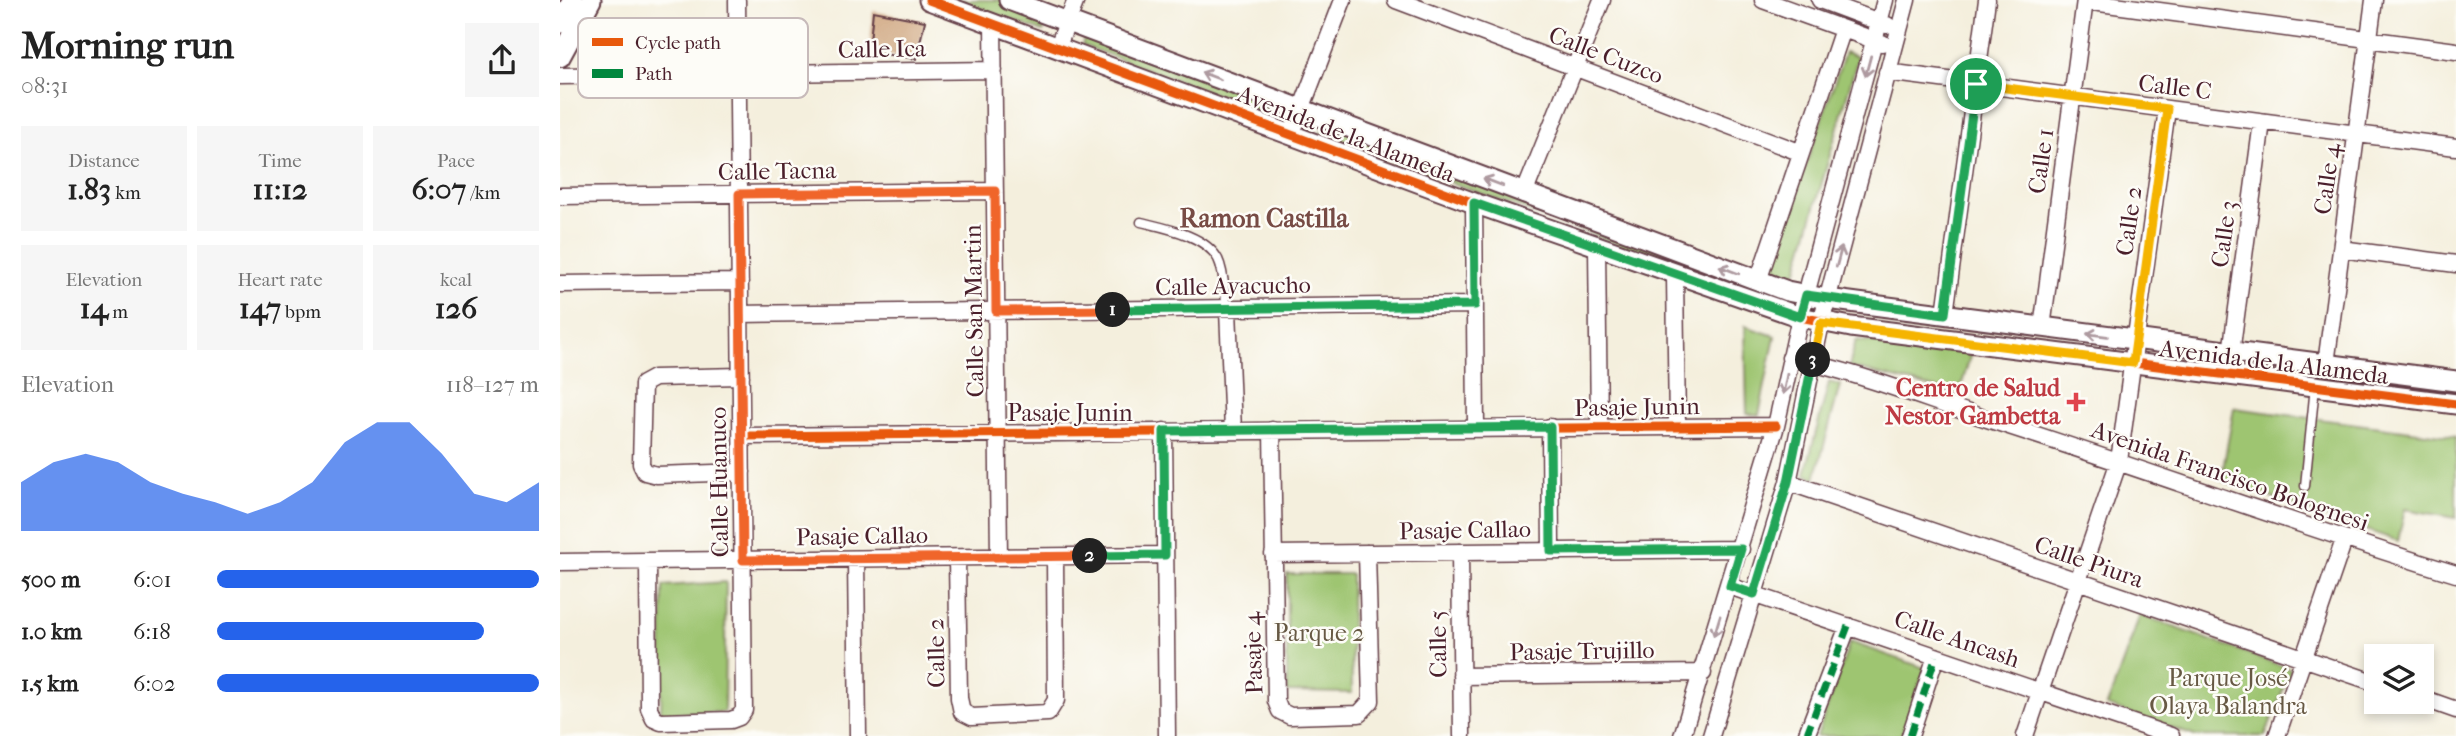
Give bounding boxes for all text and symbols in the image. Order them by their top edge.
legend [578,18,808,98]
street label: Calle Cuzco [1545,20,1667,90]
text: Morning run [21,23,234,68]
button: share [465,23,539,97]
text: Cycle path [635,32,721,54]
street label: Calle Ica [838,34,927,64]
one-way arrow [1861,54,1874,77]
pin [1946,54,2006,114]
text: Path [635,63,673,85]
icon: arrive [1957,65,1995,103]
one-way arrow [1201,69,1223,81]
street label: Calle C [2137,69,2213,105]
text: 08:31 [21,72,68,99]
street label: Avenida de la Alameda [1232,79,1460,189]
street label: Calle 1 [2023,126,2059,196]
street label: Calle 4 [2308,141,2346,216]
text: Distance [68,150,140,172]
text: Time [258,150,302,172]
text: Pace [437,150,475,172]
street label: Calle Tacna [718,156,837,186]
text: 1.83 [67,172,111,207]
text: 11:12 [253,172,307,207]
text: 6:07 [412,172,466,207]
one-way arrow [1483,175,1504,187]
text: km [111,182,141,204]
text: /km [466,182,500,204]
street label: Calle 2 [2110,185,2148,257]
street label: Calle 3 [2205,199,2243,269]
district label: Ramon Castilla [1180,203,1349,234]
street label: Calle San Martin [958,224,990,398]
one-way arrow [1833,246,1846,268]
one-way arrow [1719,263,1740,276]
text: Elevation [66,269,142,291]
text: Heart rate [237,269,323,291]
text: kcal [440,269,472,291]
street label: Calle Ayacucho [1155,271,1311,301]
text: 14 [80,291,108,326]
text: 147 [239,291,281,326]
text: 126 [435,291,477,326]
pin: 1 [1096,292,1130,328]
text: 1 [1109,298,1116,320]
text: m [108,301,128,323]
text: bpm [281,301,321,323]
one-way arrow [2086,328,2109,341]
street label: Avenida de la Alameda [2157,334,2391,390]
pin: 3 [1796,342,1830,378]
text: 3 [1809,348,1816,370]
text: Elevation [21,371,114,398]
text: 118–127 m [446,371,539,398]
one-way arrow [1777,372,1791,395]
place label: Centro de Salud Nestor Gambetta [1885,374,2061,430]
street label: Pasaje Junin [1574,392,1700,422]
marker: Centro de Salud Nestor Gambetta [2066,392,2086,412]
street label: Pasaje Junin [1007,399,1133,427]
street label: Calle Huanuco [704,406,734,558]
street label: Avenida Francisco Bolognesi [2087,415,2373,537]
street label: Pasaje Callao [1399,515,1531,545]
street label: Pasaje Callao [796,521,928,551]
street label: Calle Piura [2031,530,2148,594]
pin: 2 [1072,538,1108,574]
text: 2 [1085,544,1094,566]
text: 500 m [21,566,80,593]
text: 6:01 [133,566,172,593]
street label: Calle Ancash [1891,604,2024,674]
street label: Pasaje 4 [1238,610,1268,695]
street label: Calle 5 [1423,610,1453,678]
one-way arrow [1710,615,1722,637]
text: 1.0 km [21,618,82,645]
text: 6:18 [133,618,171,645]
street label: Calle 2 [921,618,951,688]
park label: Parque 2 [1274,619,1364,647]
street label: Pasaje Trujillo [1509,636,1655,666]
map controls [2364,644,2434,714]
button: layers [2364,644,2434,714]
park label: Parque José Olaya Balandra [2149,664,2308,720]
text: 1.5 km [21,670,79,697]
text: 6:02 [133,670,176,697]

